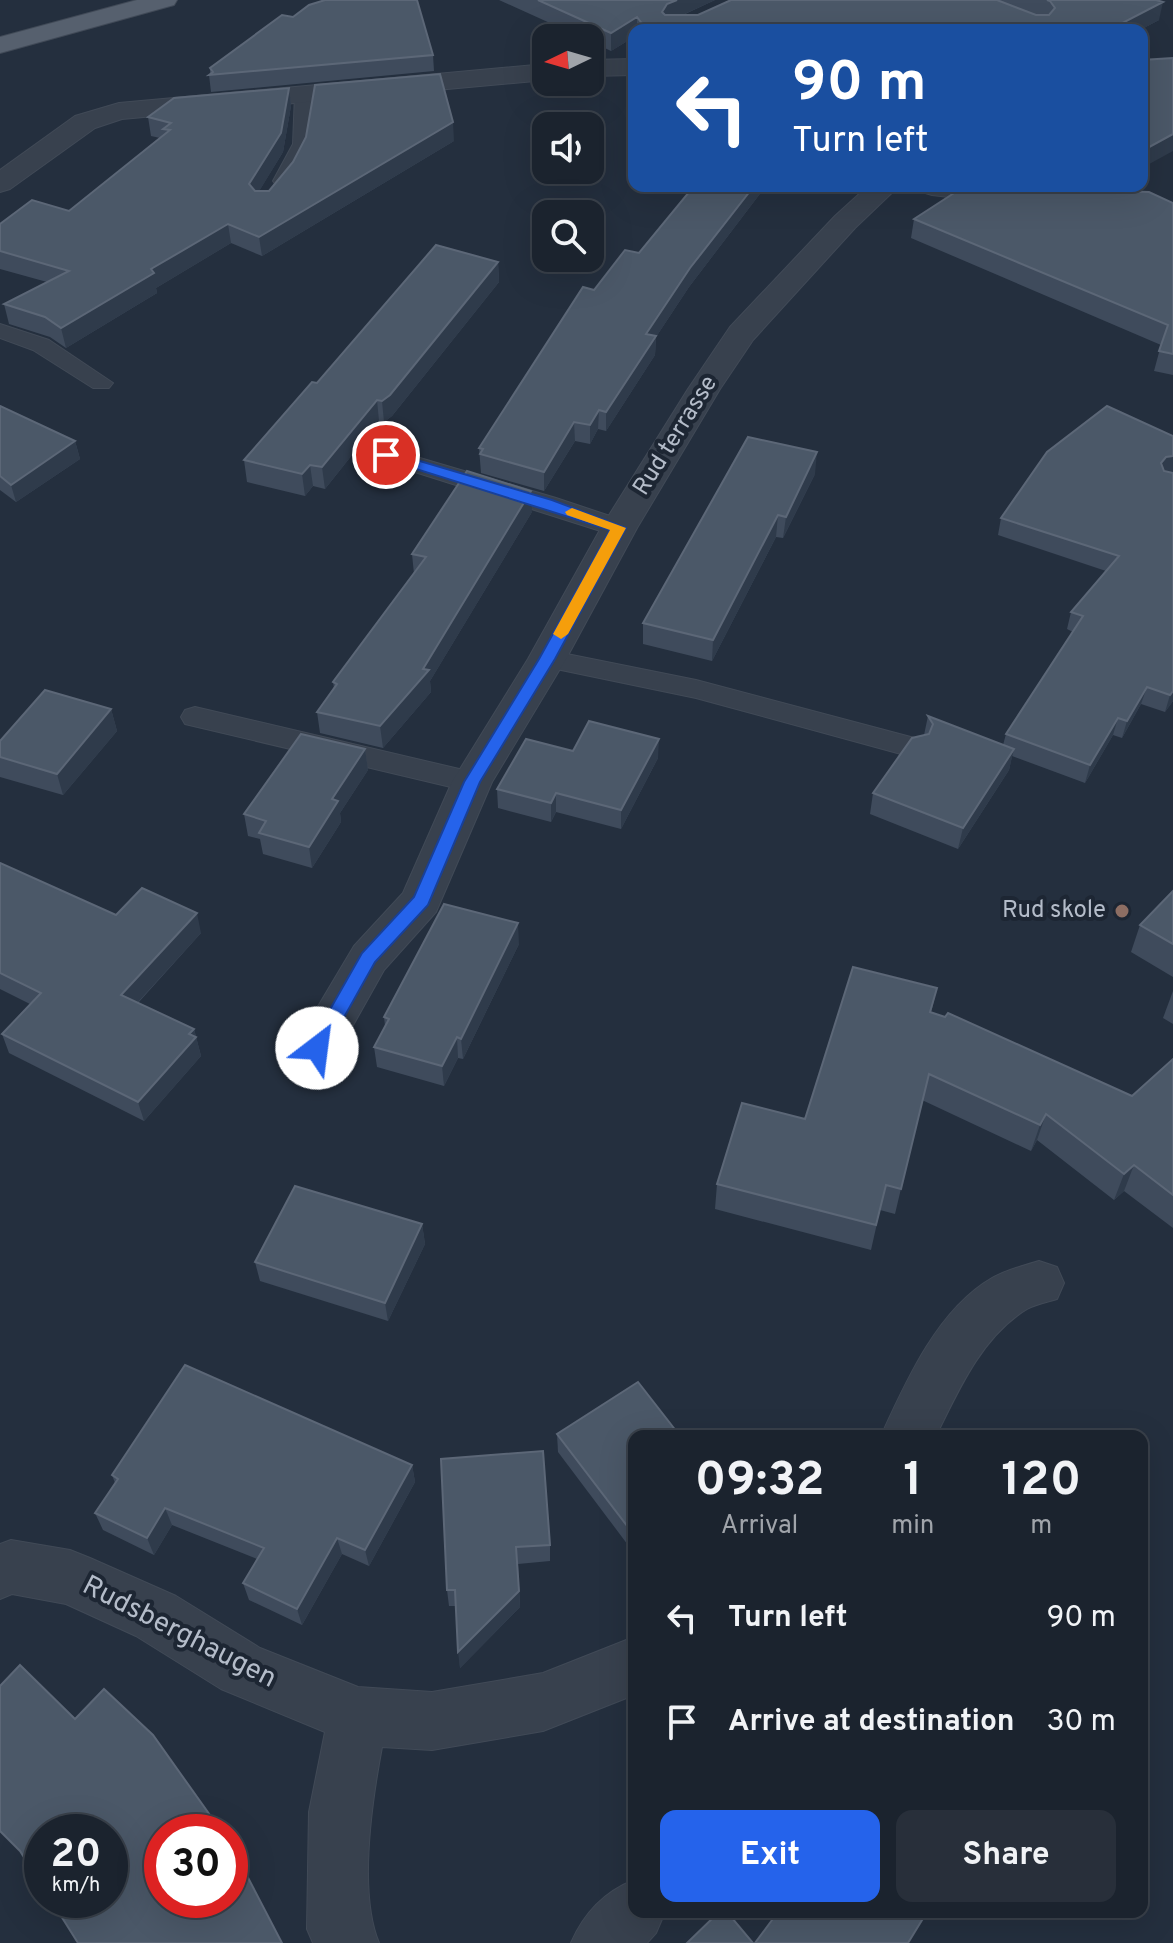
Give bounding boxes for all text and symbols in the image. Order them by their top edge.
north arrow [532,24,604,96]
map controls [532,24,604,272]
text: 90 m [792,50,927,120]
icon: left [660,56,764,160]
button: sound [532,112,604,184]
text: Turn left [792,119,929,165]
button: search [532,200,604,272]
street label: Rud terrasse [627,370,725,502]
pin [352,421,420,489]
icon: arrive [364,433,408,477]
place label: Rud skole [1002,896,1106,926]
marker: Rud skole [1113,902,1131,920]
position arrow [275,1006,359,1090]
text: 09:32 [695,1452,825,1512]
text: 1 [903,1452,922,1512]
text: 120 [1001,1452,1081,1512]
text: Arrival [721,1510,798,1543]
text: min [891,1510,935,1543]
text: m [1030,1510,1052,1543]
street label: Rudsberghaugen [76,1569,282,1697]
icon: left [660,1596,704,1640]
text: Turn left [728,1600,848,1637]
text: 90 m [1047,1600,1116,1637]
icon: arrive [660,1700,704,1744]
text: Arrive at destination [728,1704,1014,1741]
text: 30 m [1047,1704,1116,1741]
button: Exit [660,1810,880,1902]
button: Share [896,1810,1116,1902]
speed limit sign: 30 [144,1814,248,1918]
text: 20 [51,1831,101,1881]
text: km/h [52,1873,100,1899]

